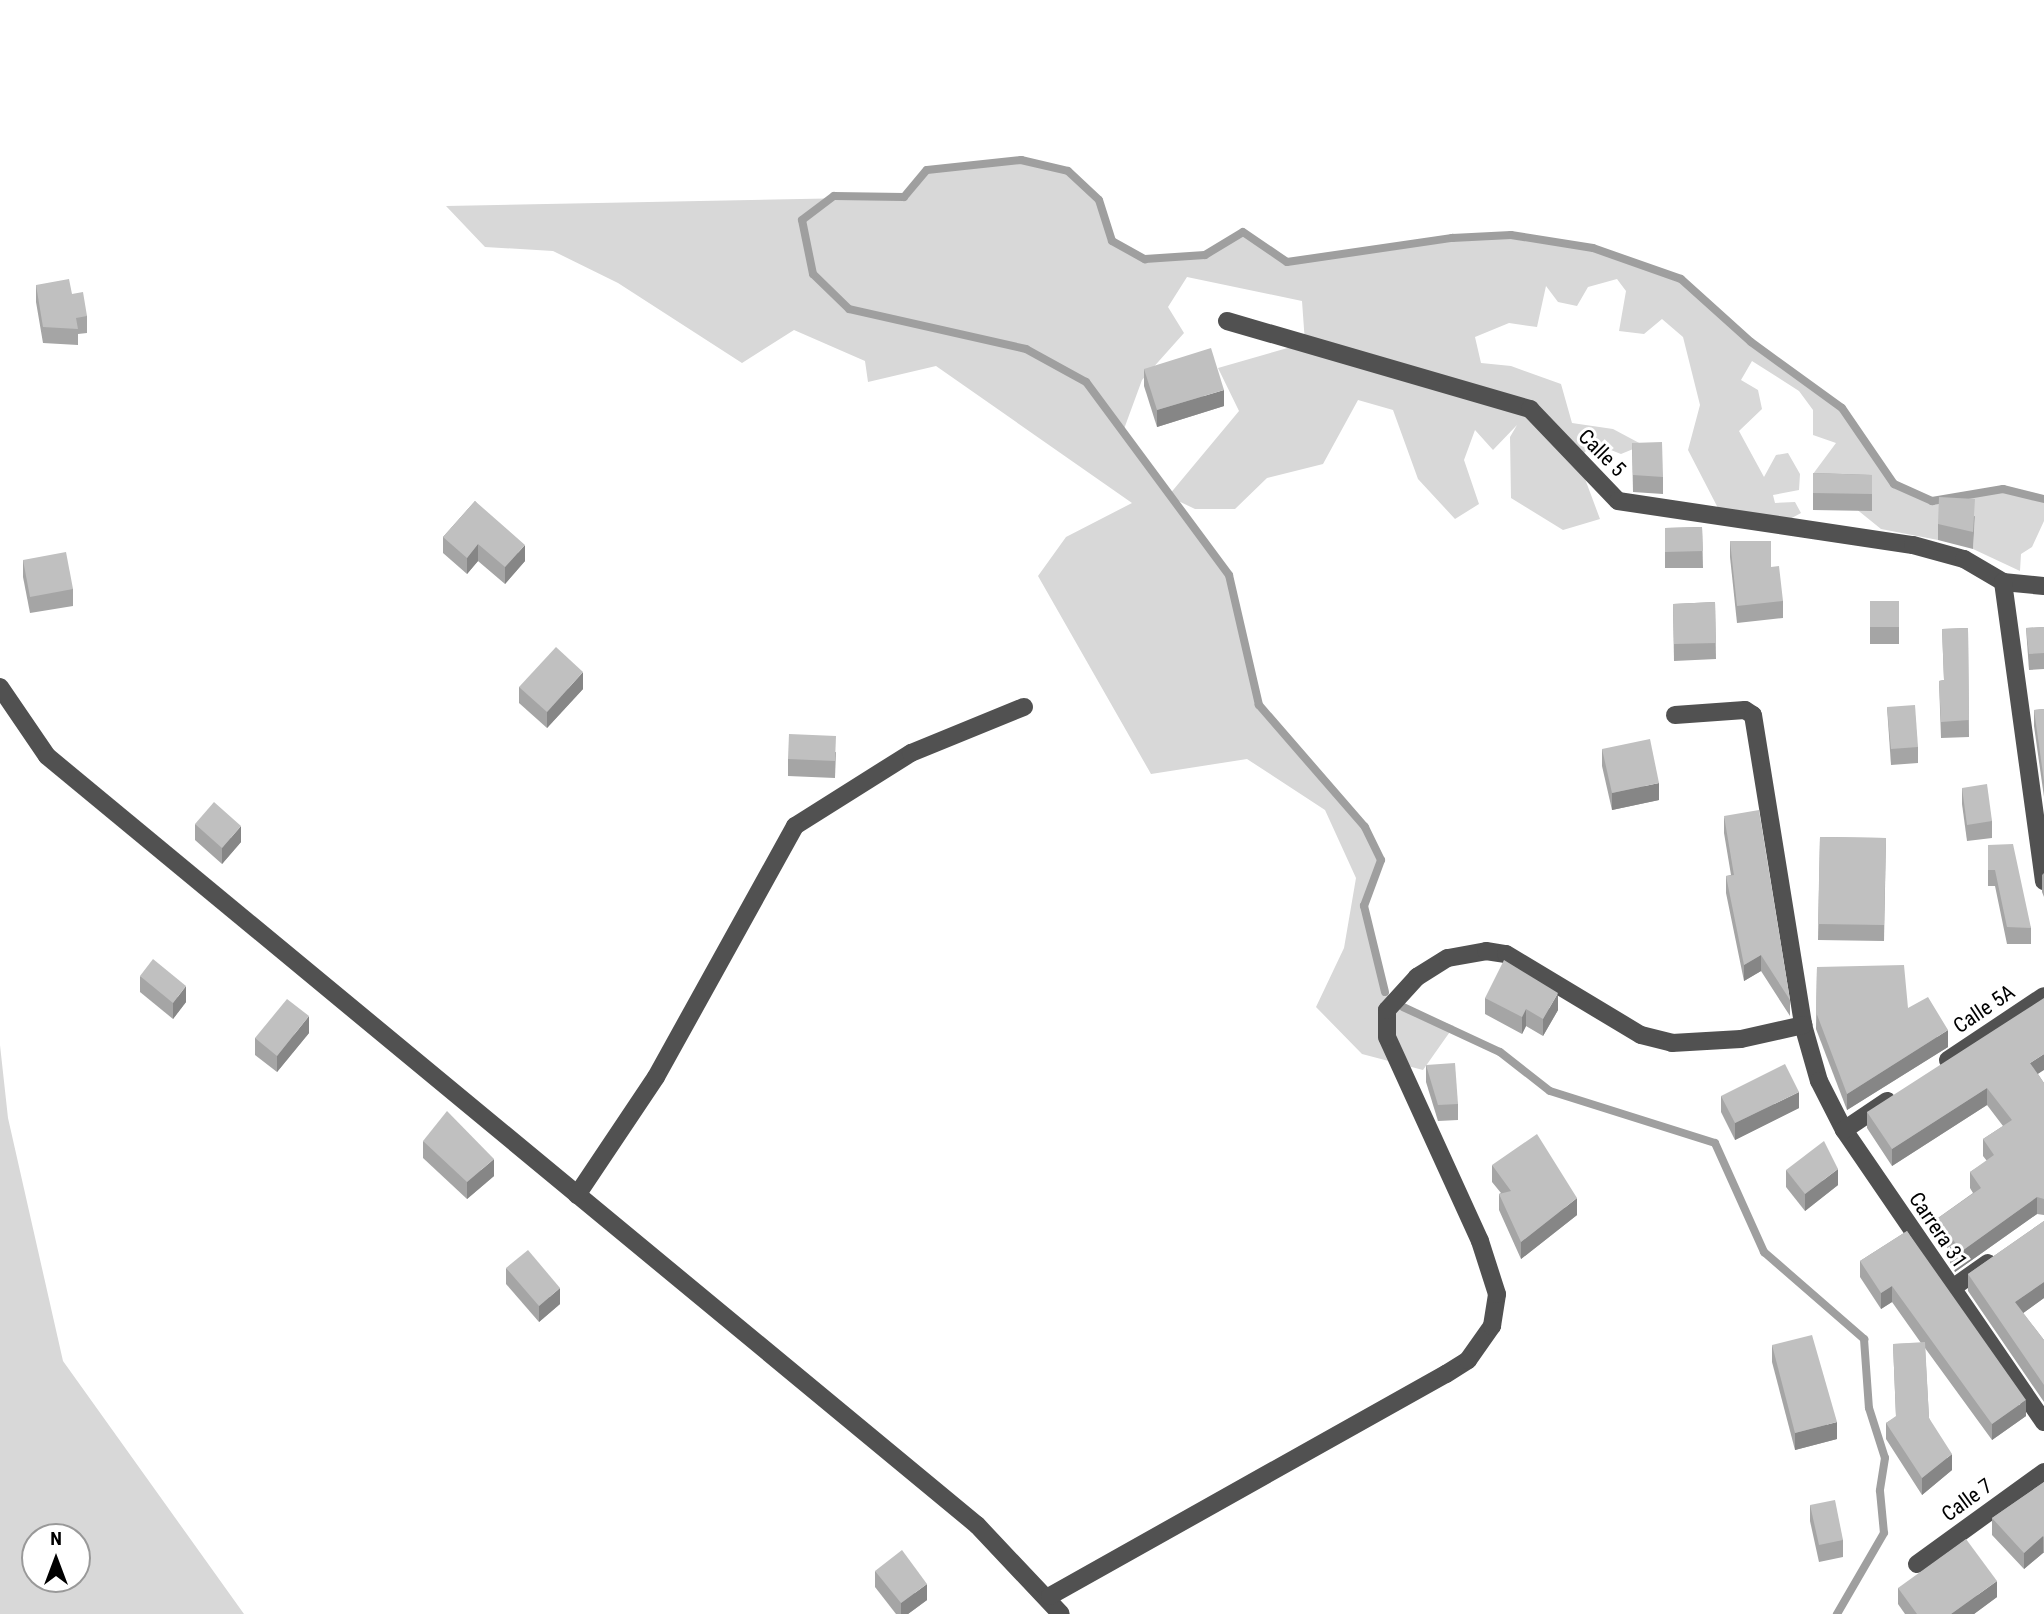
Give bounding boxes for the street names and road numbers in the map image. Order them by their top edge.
street label: Calle 5 [1573,424,1631,482]
street label: Calle 5A [1948,979,2020,1039]
street label: Carrera 31 [1904,1187,1972,1273]
street label: Calle 7 [1937,1473,1997,1527]

